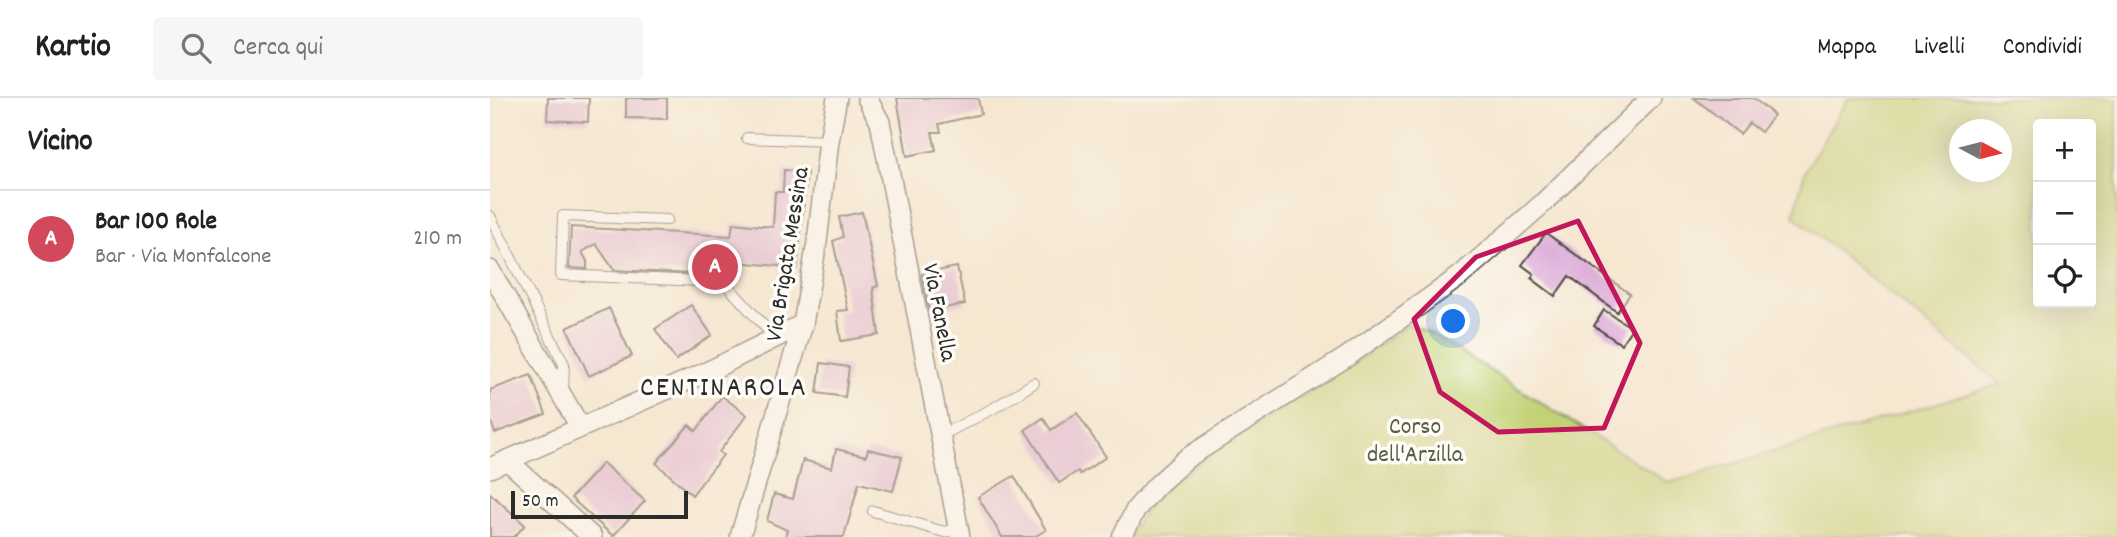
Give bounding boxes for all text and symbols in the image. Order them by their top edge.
search box [153,17,643,80]
text: Kartio [35,25,111,72]
icon: search [177,29,215,67]
text: Cerca qui [233,30,323,67]
text: Mappa [1817,31,1876,65]
text: Livelli [1914,31,1965,65]
text: Condividi [2003,31,2082,65]
north arrow [1949,119,2012,182]
map controls [2033,119,2096,308]
button: + [2033,119,2096,182]
text: Vicino [28,122,93,165]
street label: Via Brigata Messina [758,164,820,344]
button: − [2033,182,2096,245]
text: Bar 100 Role [95,204,217,241]
text: A [45,223,57,256]
text: 210 m [413,223,462,256]
text: Bar · Via Monfalcone [95,241,271,274]
pin: A [692,241,738,293]
button: locate [2033,245,2096,308]
street label: Via Fanella [912,261,964,365]
your location [1436,304,1470,338]
district label: CENTINAROLA [640,370,808,410]
park label: Corso dell'Arzilla [1367,411,1464,473]
scale bar [511,488,688,520]
text: 50 m [522,489,559,516]

